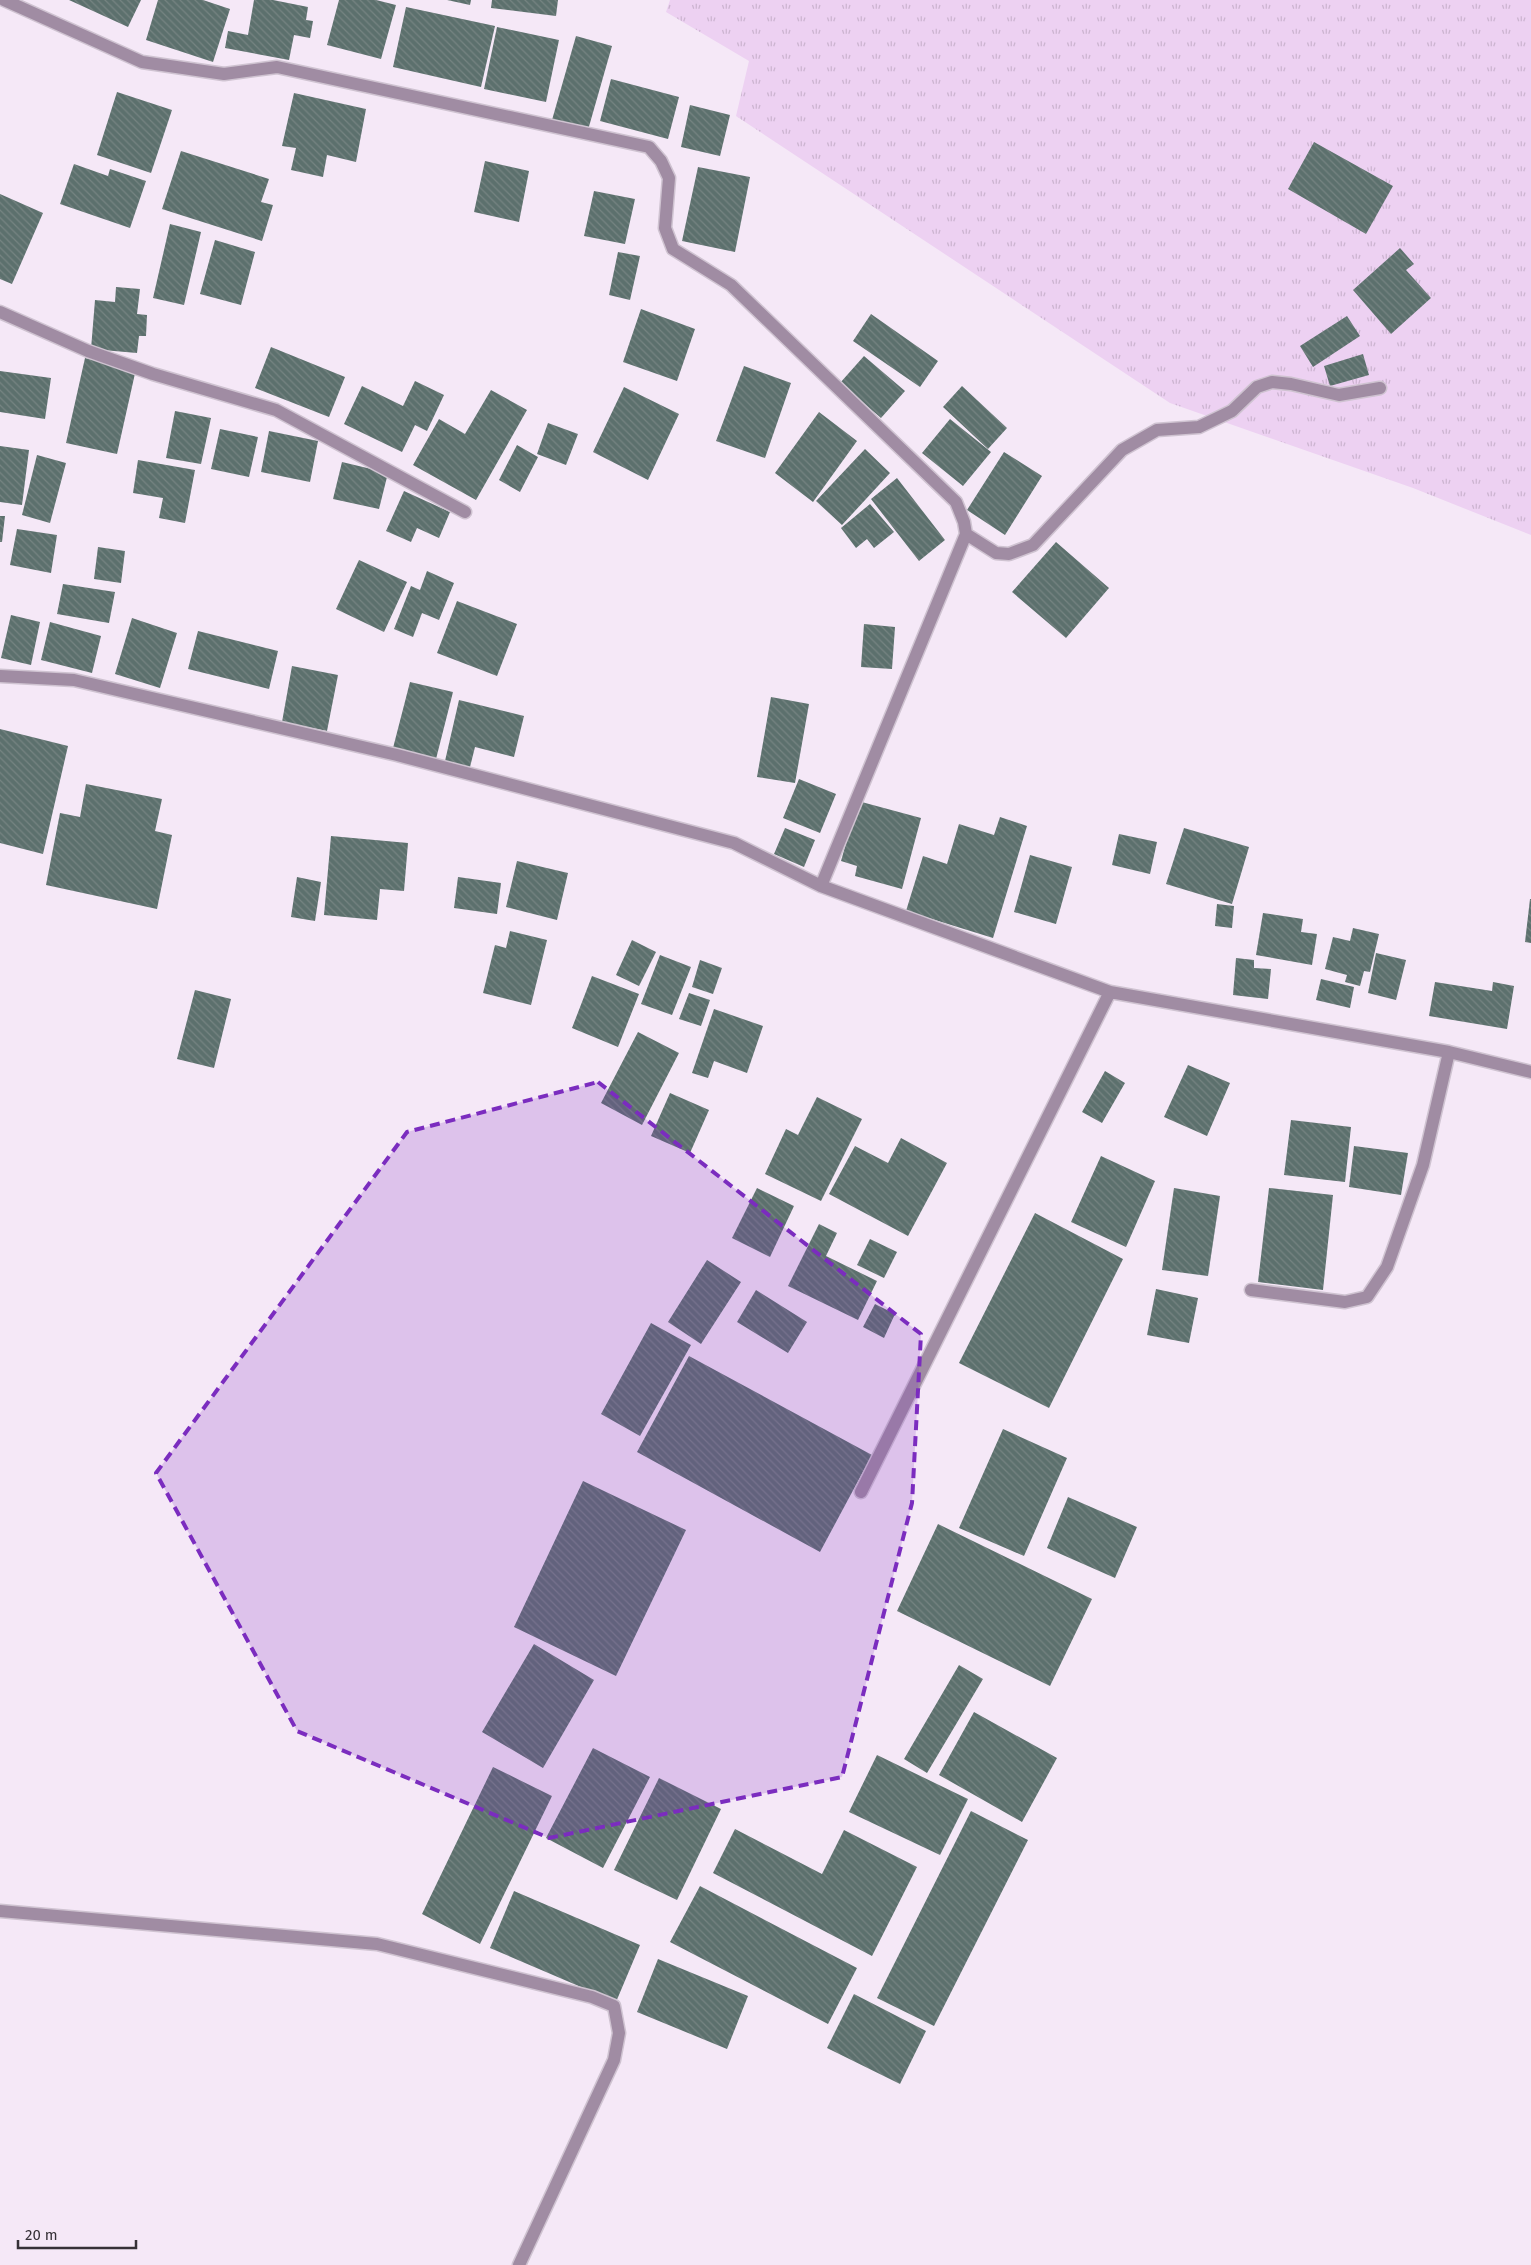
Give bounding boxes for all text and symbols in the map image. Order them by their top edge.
scale bar [18,2218,135,2250]
text: 20 m [25,2226,58,2244]

